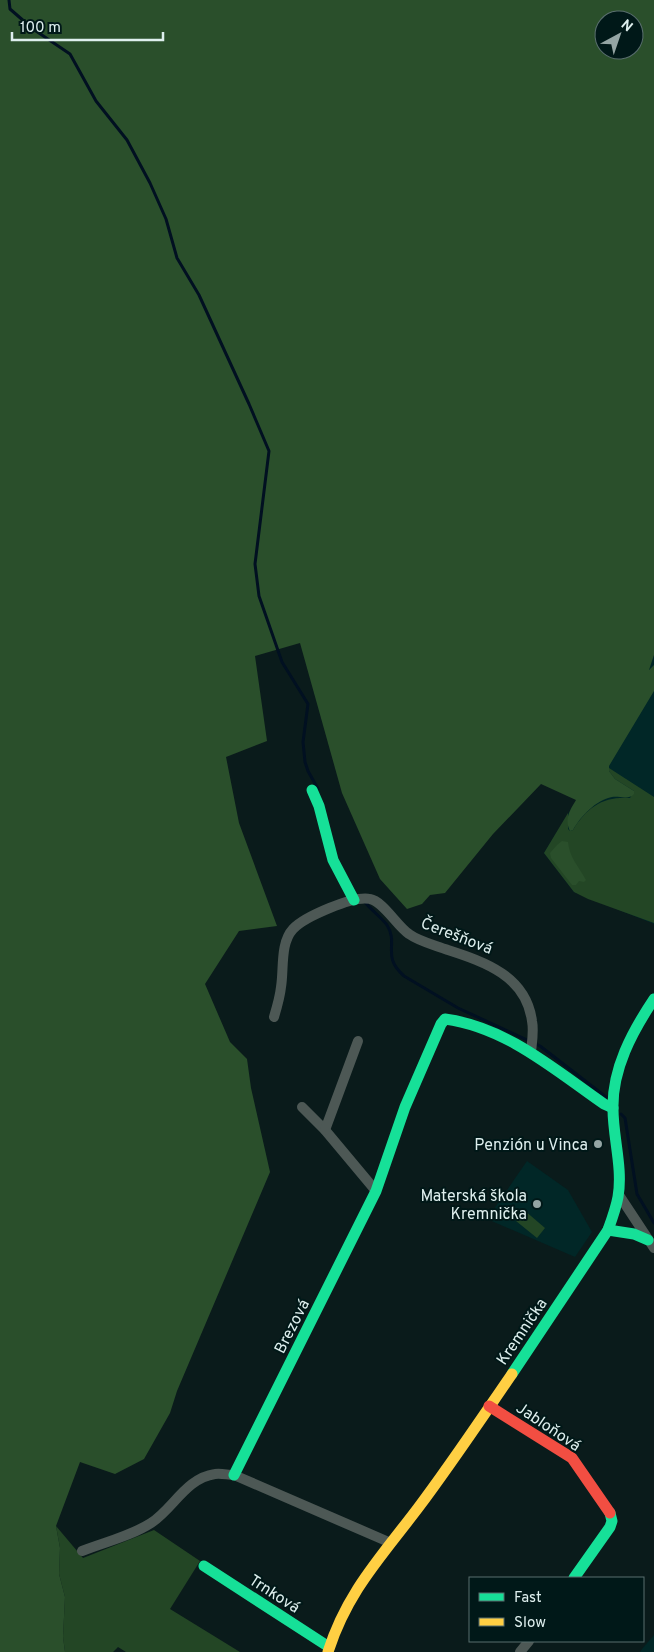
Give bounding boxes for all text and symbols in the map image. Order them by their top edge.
scale bar [12,10,164,42]
north arrow [594,10,644,60]
text: N [617,16,636,36]
text: 100 m [20,19,61,38]
street label: Čerešňová [417,912,496,960]
place label: Penzión u Vinca [474,1136,588,1156]
marker: Penzión u Vinca [592,1138,604,1150]
place label: Materská škola Kremnička [420,1187,527,1225]
marker: Materská škola Kremnička [531,1198,543,1210]
street label: Kremnička [493,1295,552,1369]
street label: Brezová [271,1296,315,1357]
street label: Jabloňová [512,1399,584,1457]
street label: Trnková [245,1571,303,1618]
legend [469,1577,644,1642]
text: Fast [514,1589,542,1608]
text: Slow [514,1614,546,1633]

